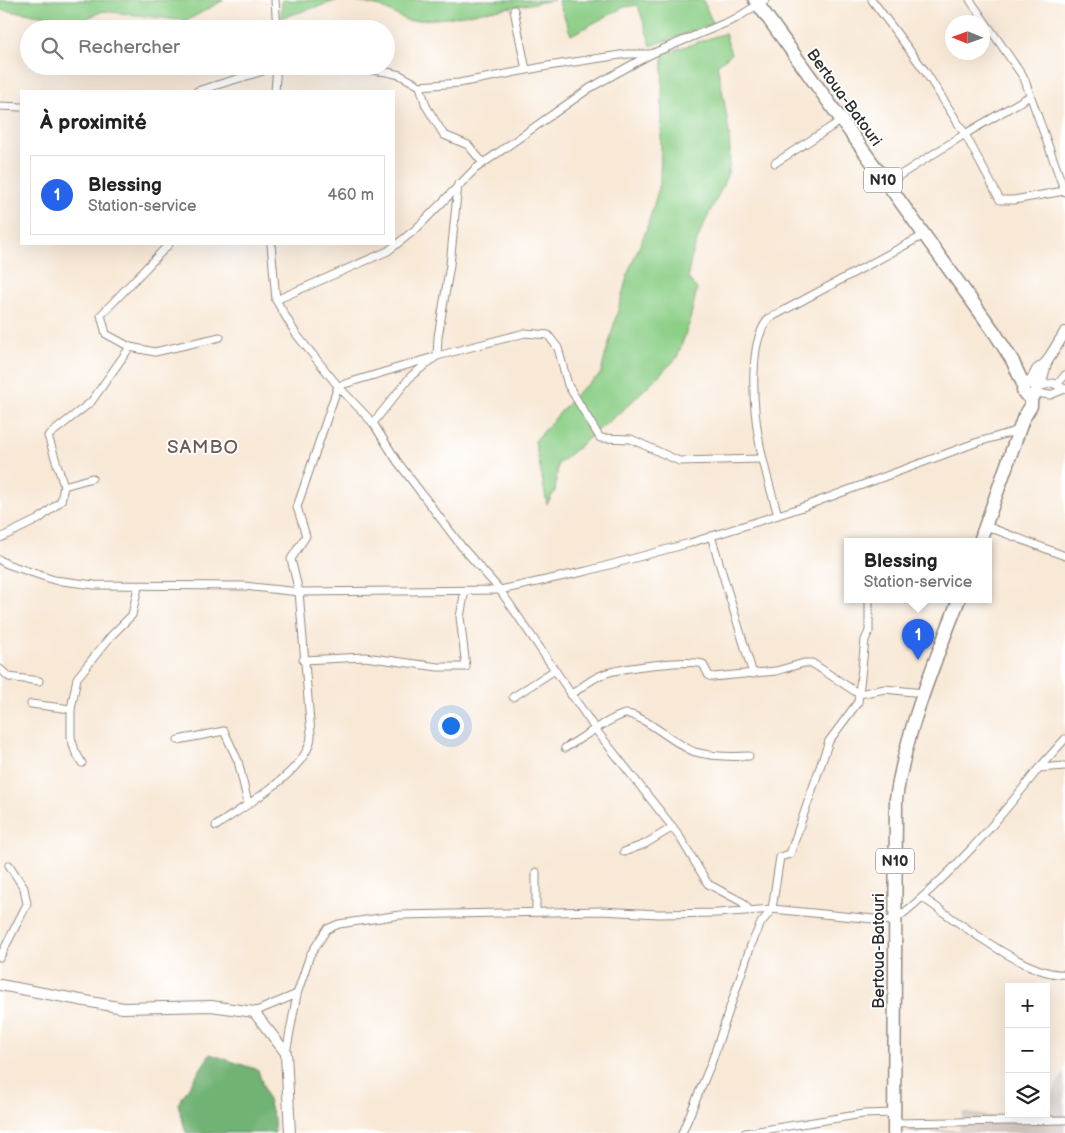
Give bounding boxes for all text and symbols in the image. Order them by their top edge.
north arrow [945,15,990,60]
search box [20,20,395,75]
icon: search [38,34,66,62]
text: Rechercher [78,36,180,59]
street label: Bertoua-Batouri [802,46,885,150]
text: À proximité [40,110,147,135]
road number: N10 [864,168,902,192]
text: Blessing [88,174,162,197]
text: 1 [54,186,60,205]
text: 460 m [328,186,374,205]
text: Station-service [88,197,196,216]
district label: SAMBO [167,436,239,459]
popup [844,538,992,603]
text: Blessing [864,550,938,573]
text: Station-service [864,573,972,592]
pin: 1 [902,619,934,660]
your location [438,713,464,739]
road number: N10 [876,848,914,874]
street label: Bertoua-Batouri [870,893,889,1009]
map controls [1005,983,1050,1118]
button: + [1005,983,1050,1028]
button: − [1005,1028,1050,1073]
button: layers [1005,1073,1050,1118]

